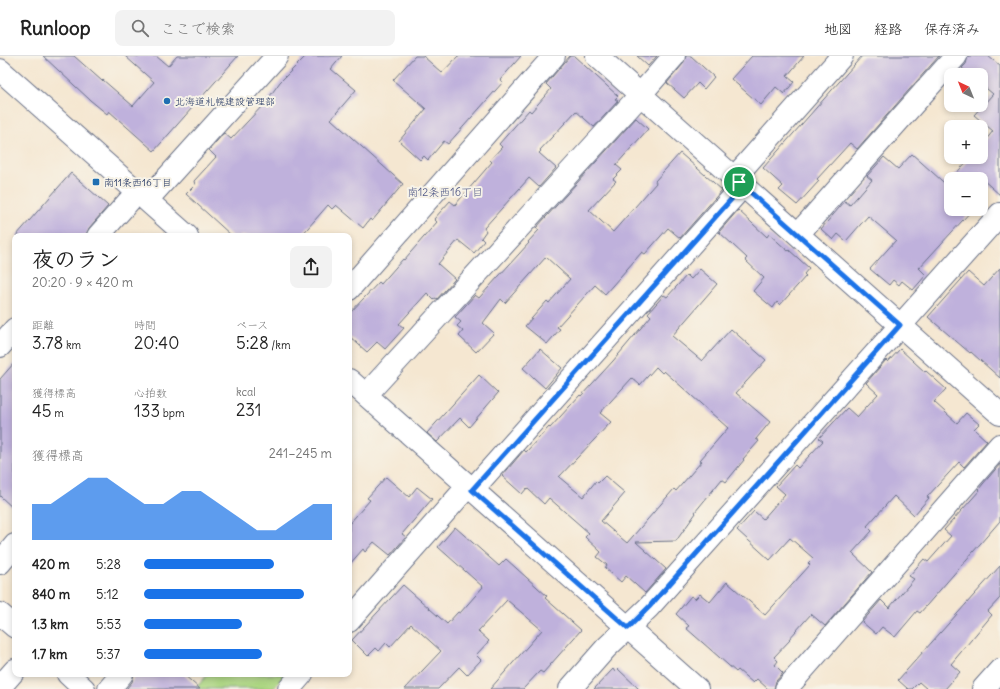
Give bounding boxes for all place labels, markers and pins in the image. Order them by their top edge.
place label: 北海道札幌建設管理部 [175,95,275,108]
marker: 北海道札幌建設管理部 [162,96,172,106]
pin [722,165,756,199]
place label: 南11条西16丁目 [104,176,172,189]
marker: 南11条西16丁目 [91,177,101,187]

